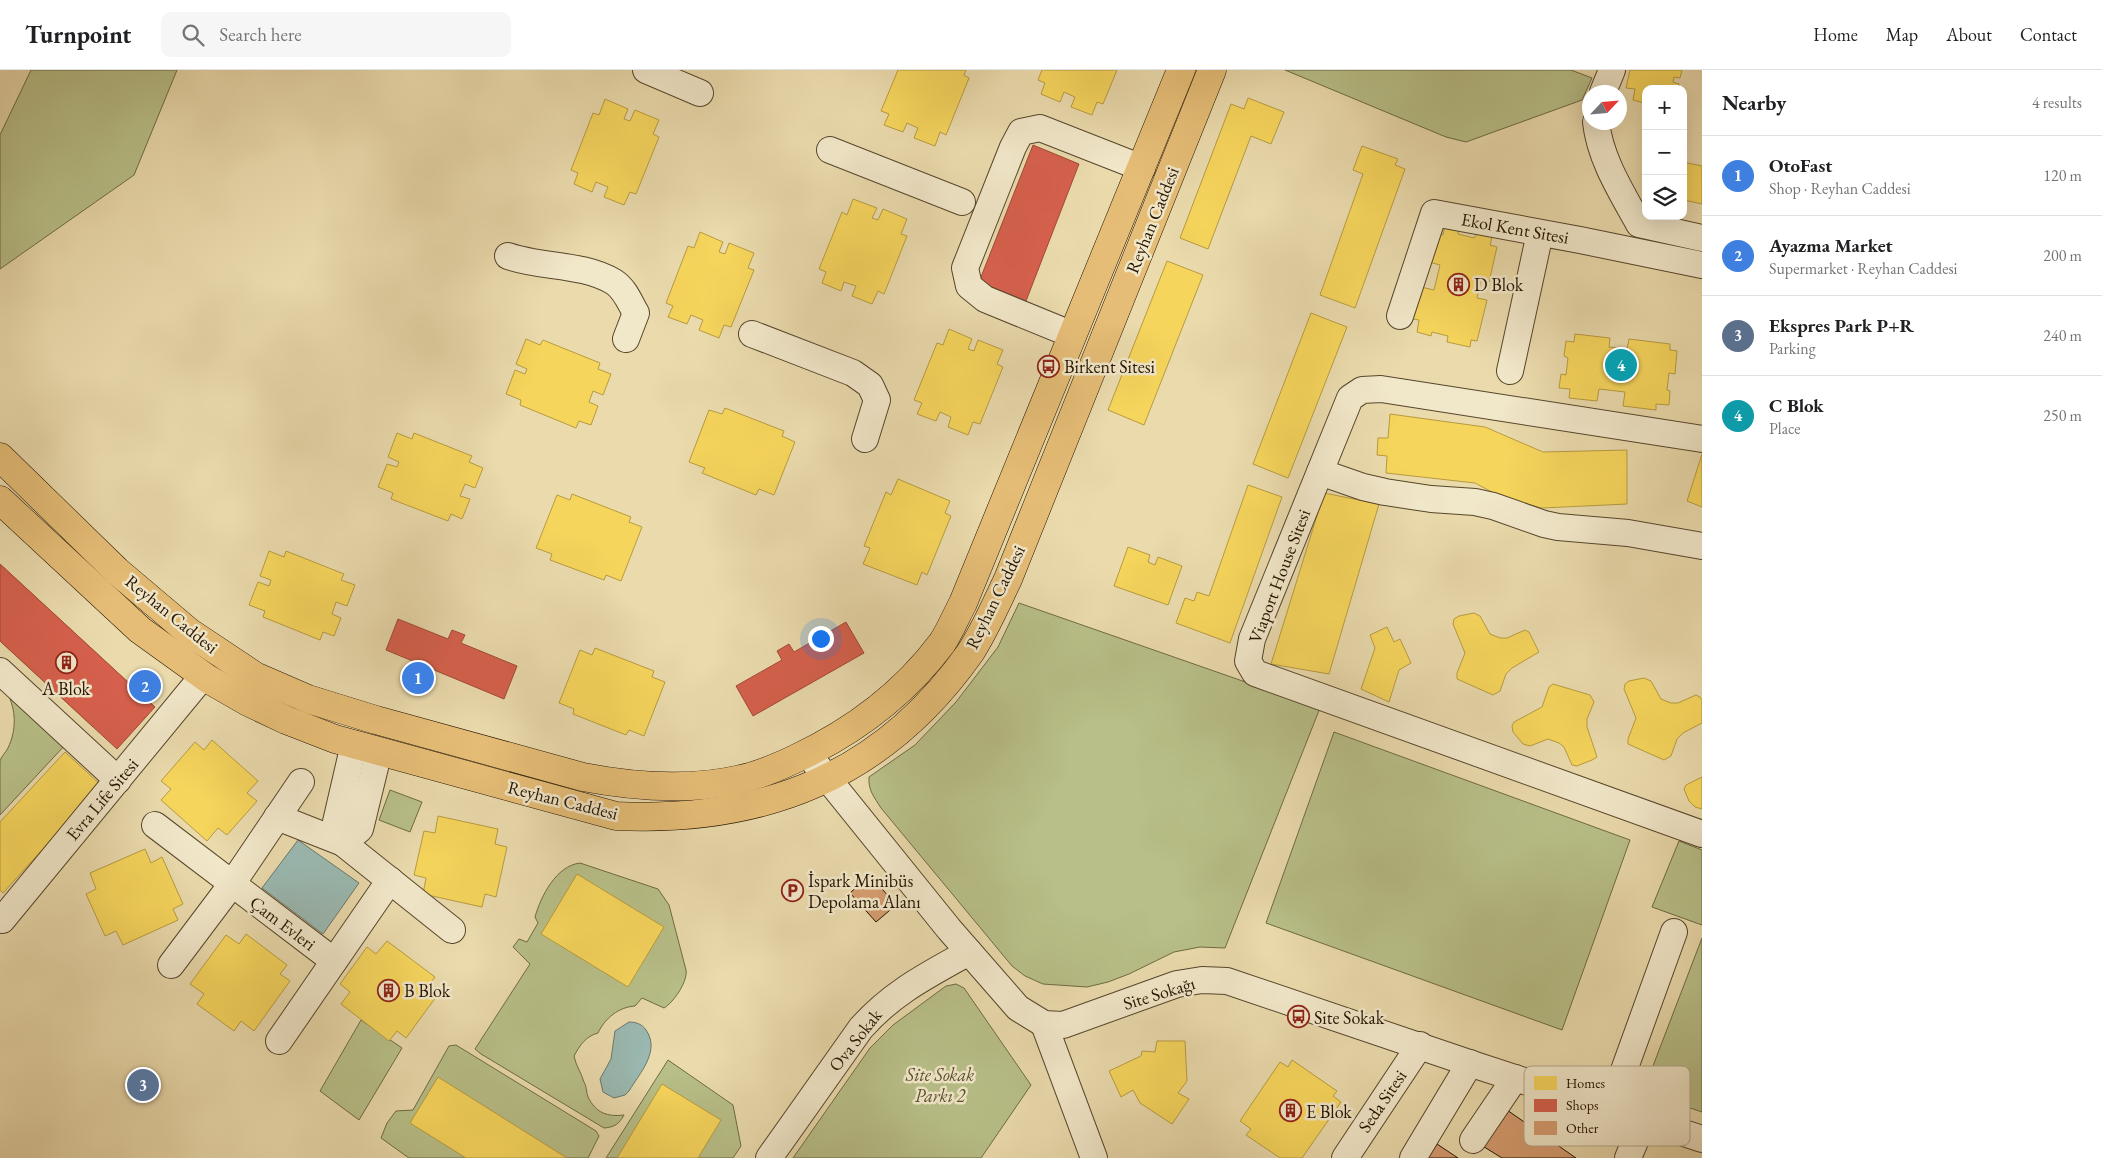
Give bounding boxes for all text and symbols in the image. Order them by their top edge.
search box [161,12,511,57]
text: Turnpoint [25,19,131,50]
icon: search [179,21,207,49]
text: Search here [219,22,302,47]
text: Home [1813,23,1858,46]
text: Map [1886,23,1918,46]
text: About [1946,23,1992,46]
text: Contact [2020,23,2077,46]
north arrow [1582,85,1627,130]
map controls [1642,85,1687,220]
button: + [1642,85,1687,130]
text: Nearby [1722,89,1786,116]
text: 4 results [2032,92,2082,113]
button: − [1642,130,1687,175]
text: OtoFast [1769,153,1832,178]
street label: Reyhan Caddesi [1120,163,1184,277]
text: 1 [1734,165,1742,186]
text: 120 m [2043,165,2082,186]
button: layers [1642,175,1687,220]
text: Shop · Reyhan Caddesi [1769,178,1911,199]
street label: Ekol Kent Sitesi [1459,207,1571,249]
text: Ayazma Market [1769,233,1893,258]
text: 2 [1734,245,1742,266]
text: 200 m [2043,245,2082,266]
text: Supermarket · Reyhan Caddesi [1769,258,1958,279]
building icon: D Blok [1446,272,1470,296]
place label: D Blok [1474,273,1524,296]
text: Ekspres Park P+R [1769,313,1914,338]
text: 3 [1734,325,1742,346]
text: 240 m [2043,325,2082,346]
text: Parking [1769,338,1816,359]
pin: 4 [1605,346,1637,384]
bus stop icon: Birkent Sitesi [1036,354,1060,378]
place label: Birkent Sitesi [1064,355,1155,378]
text: C Blok [1769,393,1824,418]
text: 4 [1734,405,1742,426]
text: 250 m [2043,405,2082,426]
text: Place [1769,418,1801,439]
street label: Viaport House Sitesi [1243,505,1315,646]
street label: Reyhan Caddesi [960,541,1030,653]
street label: Reyhan Caddesi [121,570,223,659]
your location [808,626,834,652]
building icon: A Blok [54,651,78,675]
pin: 1 [402,659,434,697]
pin: 2 [129,667,161,705]
place label: A Blok [41,677,91,700]
street label: Evra Life Sitesi [61,753,144,845]
street label: Reyhan Caddesi [506,775,621,825]
place label: İspark Minibüs Depolama Alanı [808,869,921,913]
parking icon: İspark Minibüs Depolama Alanı [780,878,804,902]
street label: Çam Evleri [245,891,321,956]
street label: Site Sokağı [1120,971,1198,1015]
building icon: B Blok [376,978,400,1002]
place label: B Blok [404,979,451,1002]
street label: Ova Sokak [823,1004,887,1076]
bus stop icon: Site Sokak [1286,1005,1310,1029]
place label: Site Sokak [1314,1006,1385,1029]
park label: Site Sokak Parkı 2 [905,1063,974,1107]
street label: Seda Sitesi [1353,1065,1412,1137]
pin: 3 [127,1066,159,1104]
legend [1524,1066,1690,1146]
text: Homes [1566,1074,1606,1092]
text: Shops [1566,1096,1599,1114]
building icon: E Blok [1278,1099,1302,1123]
place label: E Blok [1306,1100,1352,1123]
text: Other [1566,1119,1599,1137]

